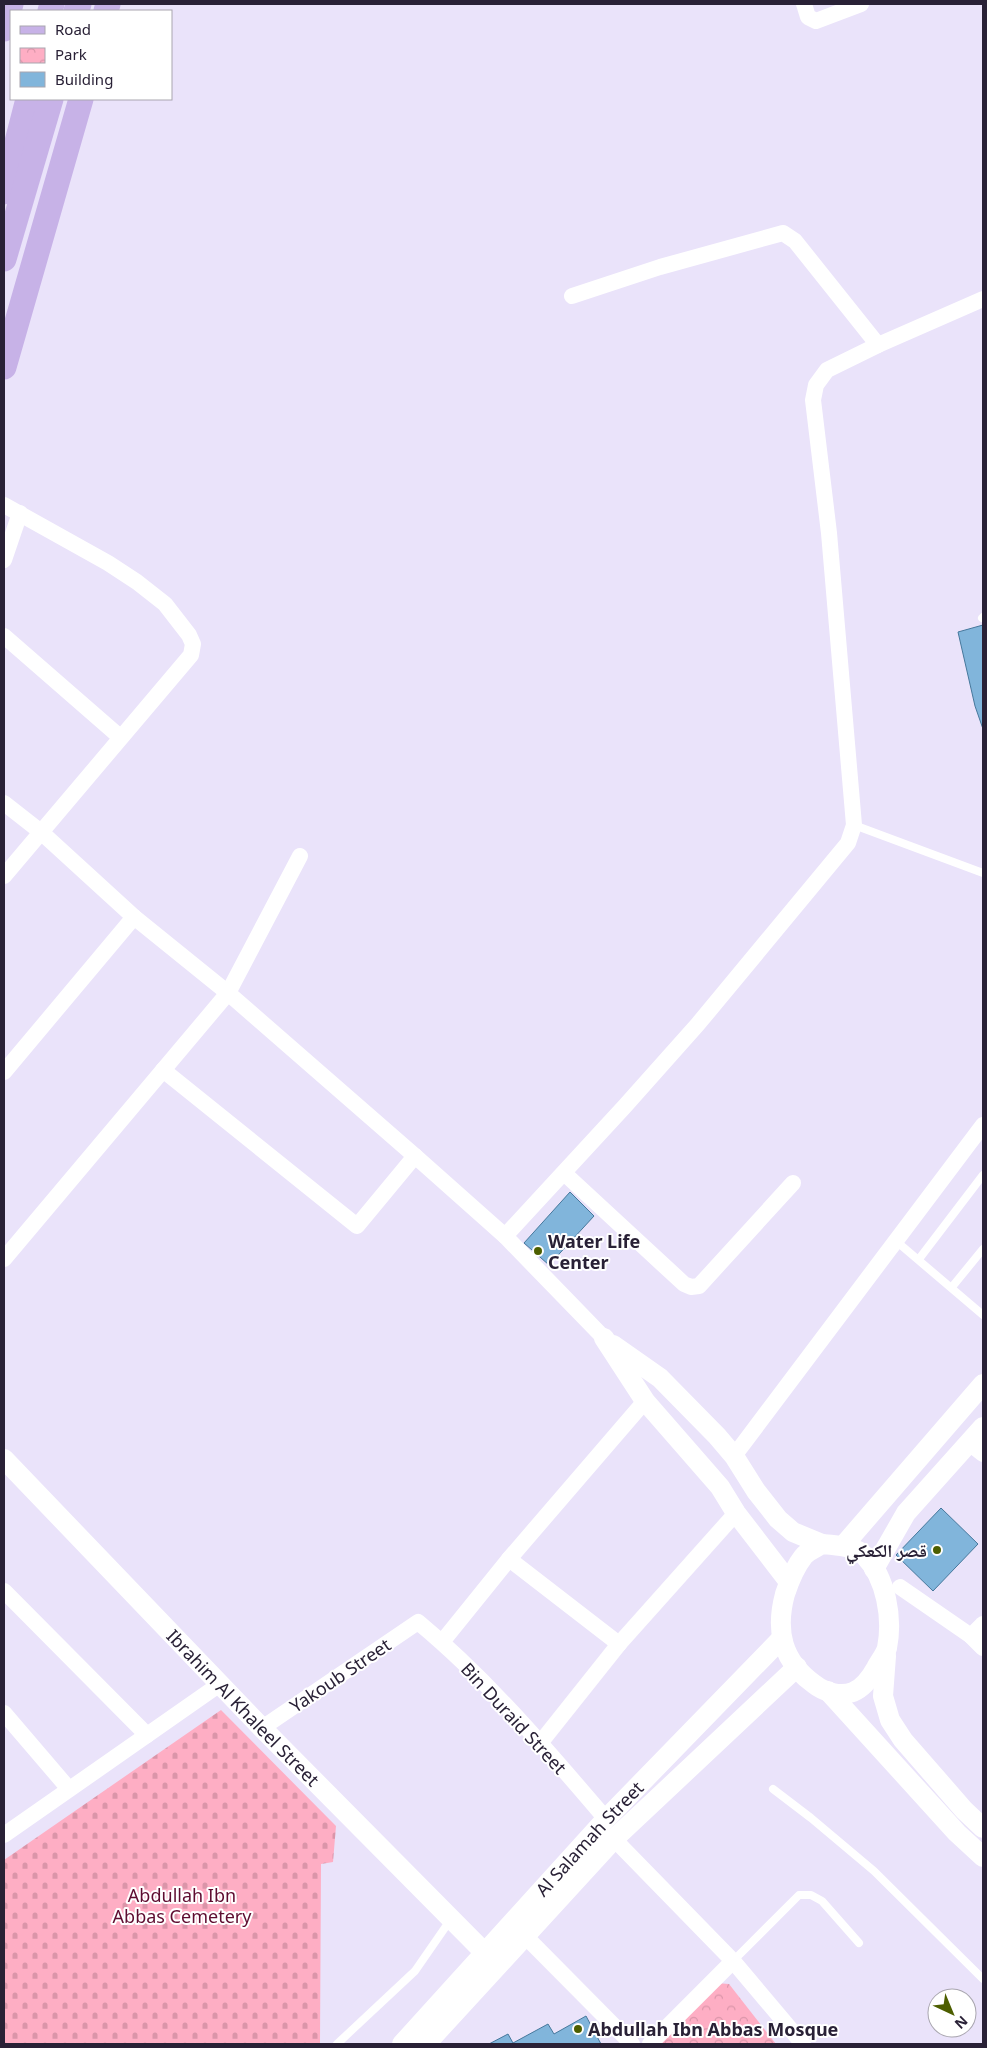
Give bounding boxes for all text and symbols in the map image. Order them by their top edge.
legend [10,10,172,100]
text: Road [55,19,91,39]
text: Park [55,44,87,64]
text: Building [55,69,113,89]
place label: Water Life Center [548,1229,640,1274]
marker: Water Life Center [532,1245,544,1257]
place label: قصر الكعكي [846,1538,927,1565]
marker: قصر الكعكي [931,1544,943,1556]
street label: Ibrahim Al Khaleel Street [162,1624,325,1792]
street label: Yakoub Street [285,1632,396,1718]
street label: Bin Duraid Street [456,1657,572,1779]
street label: Al Salamah Street [530,1775,649,1901]
park label: Abdullah Ibn Abbas Cemetery [113,1883,252,1928]
north arrow [927,1988,977,2038]
text: N [951,2012,972,2034]
place label: Abdullah Ibn Abbas Mosque [588,2017,838,2041]
marker: Abdullah Ibn Abbas Mosque [572,2023,584,2035]

